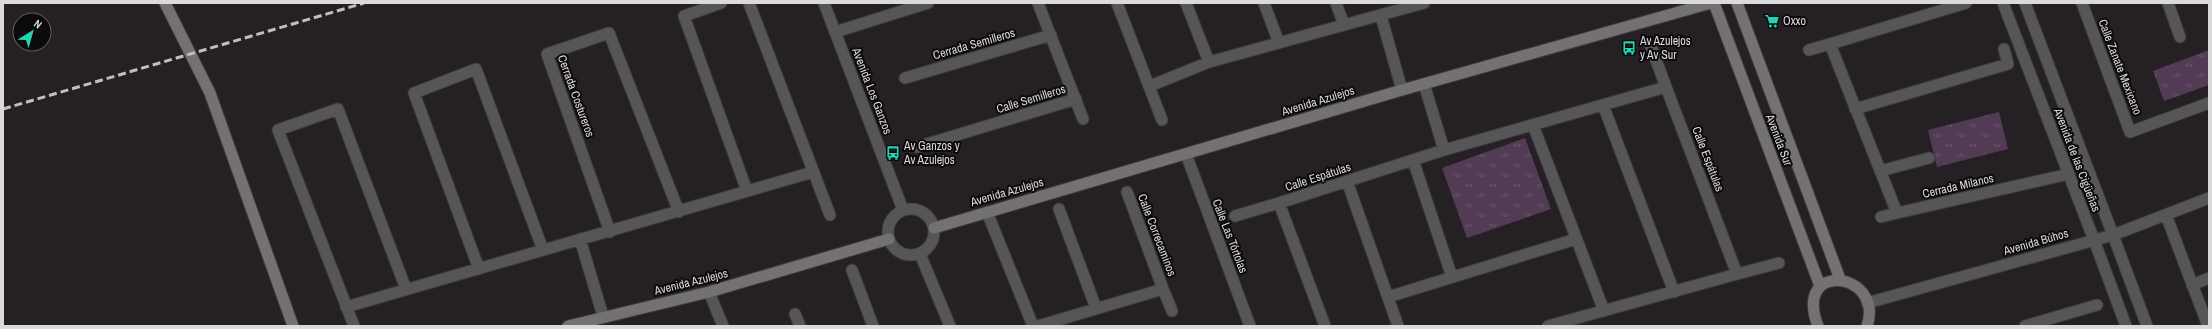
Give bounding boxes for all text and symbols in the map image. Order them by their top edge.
north arrow [12,12,52,52]
supermarket icon: Oxxo [1764,13,1780,29]
place label: Oxxo [1783,13,1806,29]
text: N [31,16,45,32]
street label: Calle Zanate Mexicano [2094,17,2146,117]
street label: Cerrada Semilleros [931,25,1017,63]
place label: Av Azulejos y Av Sur [1639,33,1691,63]
bus stop icon: Av Azulejos y Av Sur [1621,40,1637,56]
street label: Avenida Los Ganzos [848,45,896,137]
street label: Cerrada Costureros [554,53,598,139]
street label: Calle Semilleros [994,81,1068,117]
street label: Avenida Azulejos [1279,82,1356,120]
street label: Avenida de las Cigüeñas [2049,105,2104,214]
street label: Avenida Sur [1761,111,1796,169]
street label: Calle Espátulas [1688,124,1728,194]
place label: Av Ganzos y Av Azulejos [903,138,960,168]
bus stop icon: Av Ganzos y Av Azulejos [885,145,901,161]
street label: Calle Espátulas [1283,159,1353,195]
street label: Cerrada Milanos [1921,170,1995,202]
street label: Avenida Azulejos [968,174,1045,210]
street label: Calle Correcaminos [1134,192,1180,279]
street label: Calle Las Tórtolas [1209,197,1251,275]
street label: Avenida Búhos [2001,225,2070,259]
street label: Avenida Azulejos [652,265,730,299]

